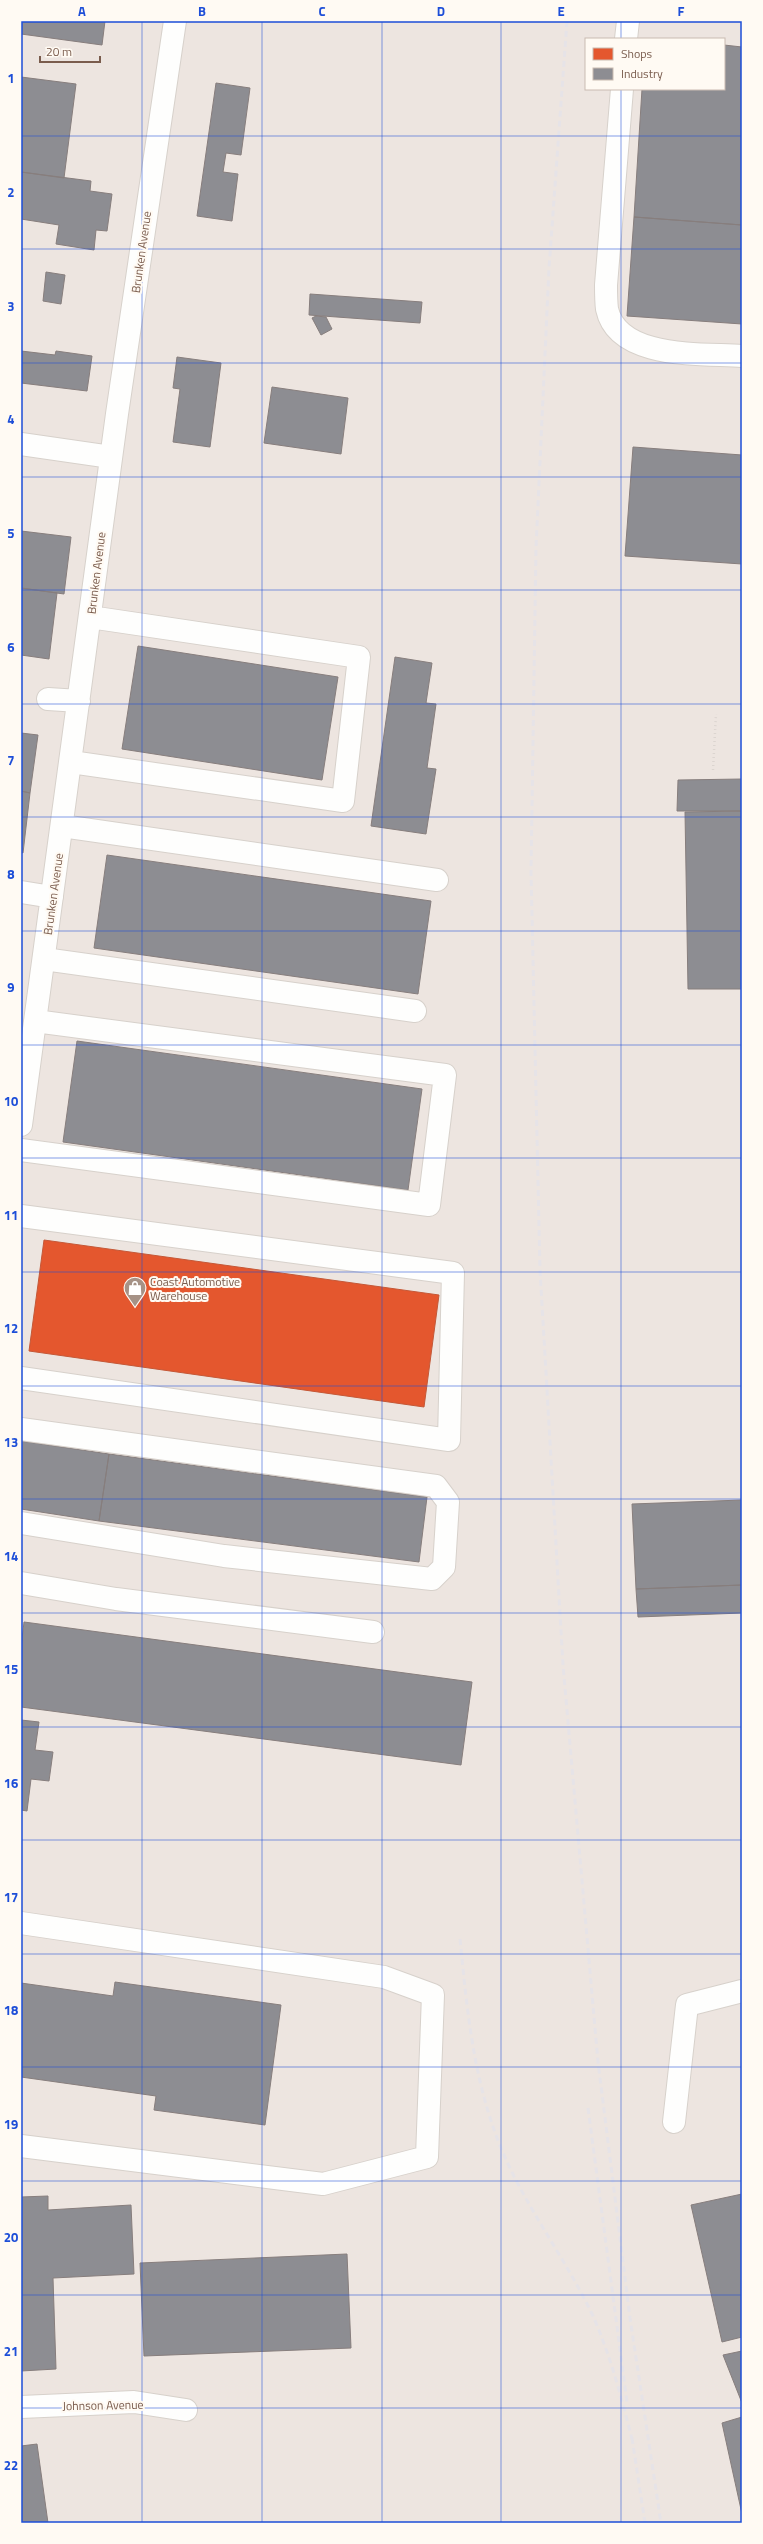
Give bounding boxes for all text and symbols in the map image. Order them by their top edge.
text: A [78,1,86,21]
text: B [198,1,206,21]
text: C [318,1,326,21]
text: D [437,1,445,21]
text: E [557,1,565,21]
text: F [678,1,685,21]
scale bar [40,38,100,64]
legend [585,38,725,90]
text: 20 m [46,42,72,61]
text: Shops [621,44,653,63]
text: Industry [621,64,663,83]
text: 1 [7,68,15,88]
text: 2 [7,182,15,202]
street label: Brunken Avenue [126,210,156,294]
text: 3 [7,296,15,316]
text: 4 [7,409,15,429]
text: 5 [7,523,15,543]
street label: Brunken Avenue [82,531,110,615]
text: 6 [7,637,15,657]
text: 7 [7,750,15,770]
street label: Brunken Avenue [38,852,68,936]
text: 8 [7,864,15,884]
text: 9 [7,977,15,997]
text: 10 [4,1091,18,1111]
text: 11 [4,1205,18,1225]
place label: Coast Automotive Warehouse [150,1272,240,1305]
shop icon: Coast Automotive Warehouse [122,1275,148,1308]
text: 12 [4,1318,18,1338]
text: 13 [4,1432,18,1452]
text: 14 [4,1546,18,1566]
text: 15 [4,1659,18,1679]
text: 16 [4,1773,18,1793]
text: 17 [4,1887,18,1907]
text: 18 [4,2000,18,2020]
text: 19 [4,2114,18,2134]
text: 20 [4,2227,18,2247]
text: 21 [4,2341,18,2361]
street label: Johnson Avenue [62,2395,144,2415]
text: 22 [4,2455,18,2475]

